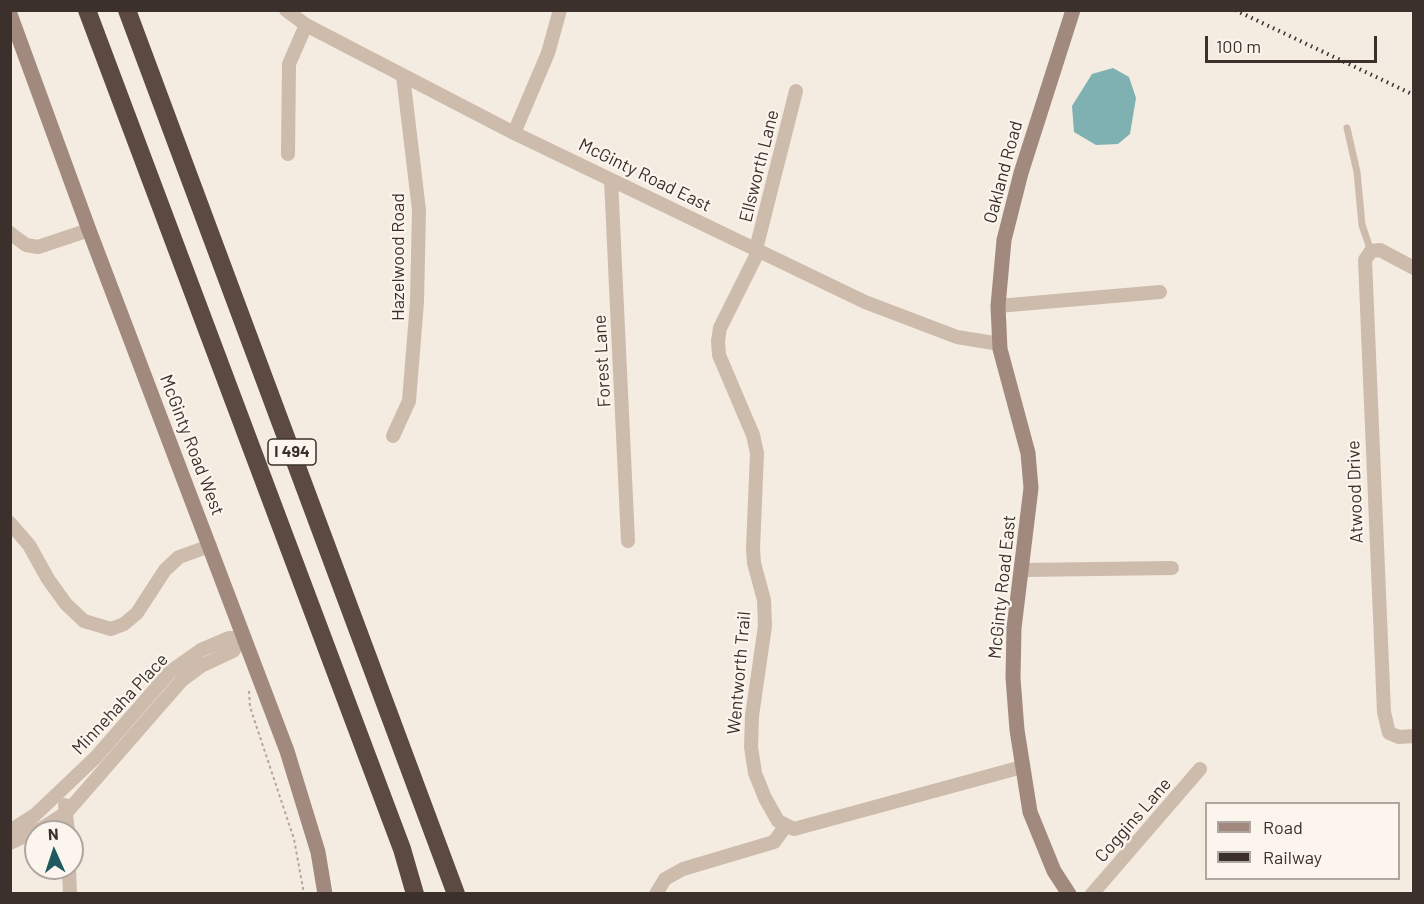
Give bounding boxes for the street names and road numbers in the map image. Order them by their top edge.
street label: Ellsworth Lane [735,108,783,224]
street label: Oakland Road [979,118,1027,226]
street label: McGinty Road East [575,134,715,216]
street label: Hazelwood Road [387,193,409,321]
street label: Forest Lane [589,314,615,408]
street label: McGinty Road West [155,372,229,518]
road number: I 494 [268,439,316,465]
street label: Atwood Drive [1342,440,1368,544]
street label: McGinty Road East [984,514,1020,660]
street label: Wentworth Trail [723,610,755,736]
street label: Minnehaha Place [68,649,172,759]
street label: Coggins Lane [1090,773,1176,867]

